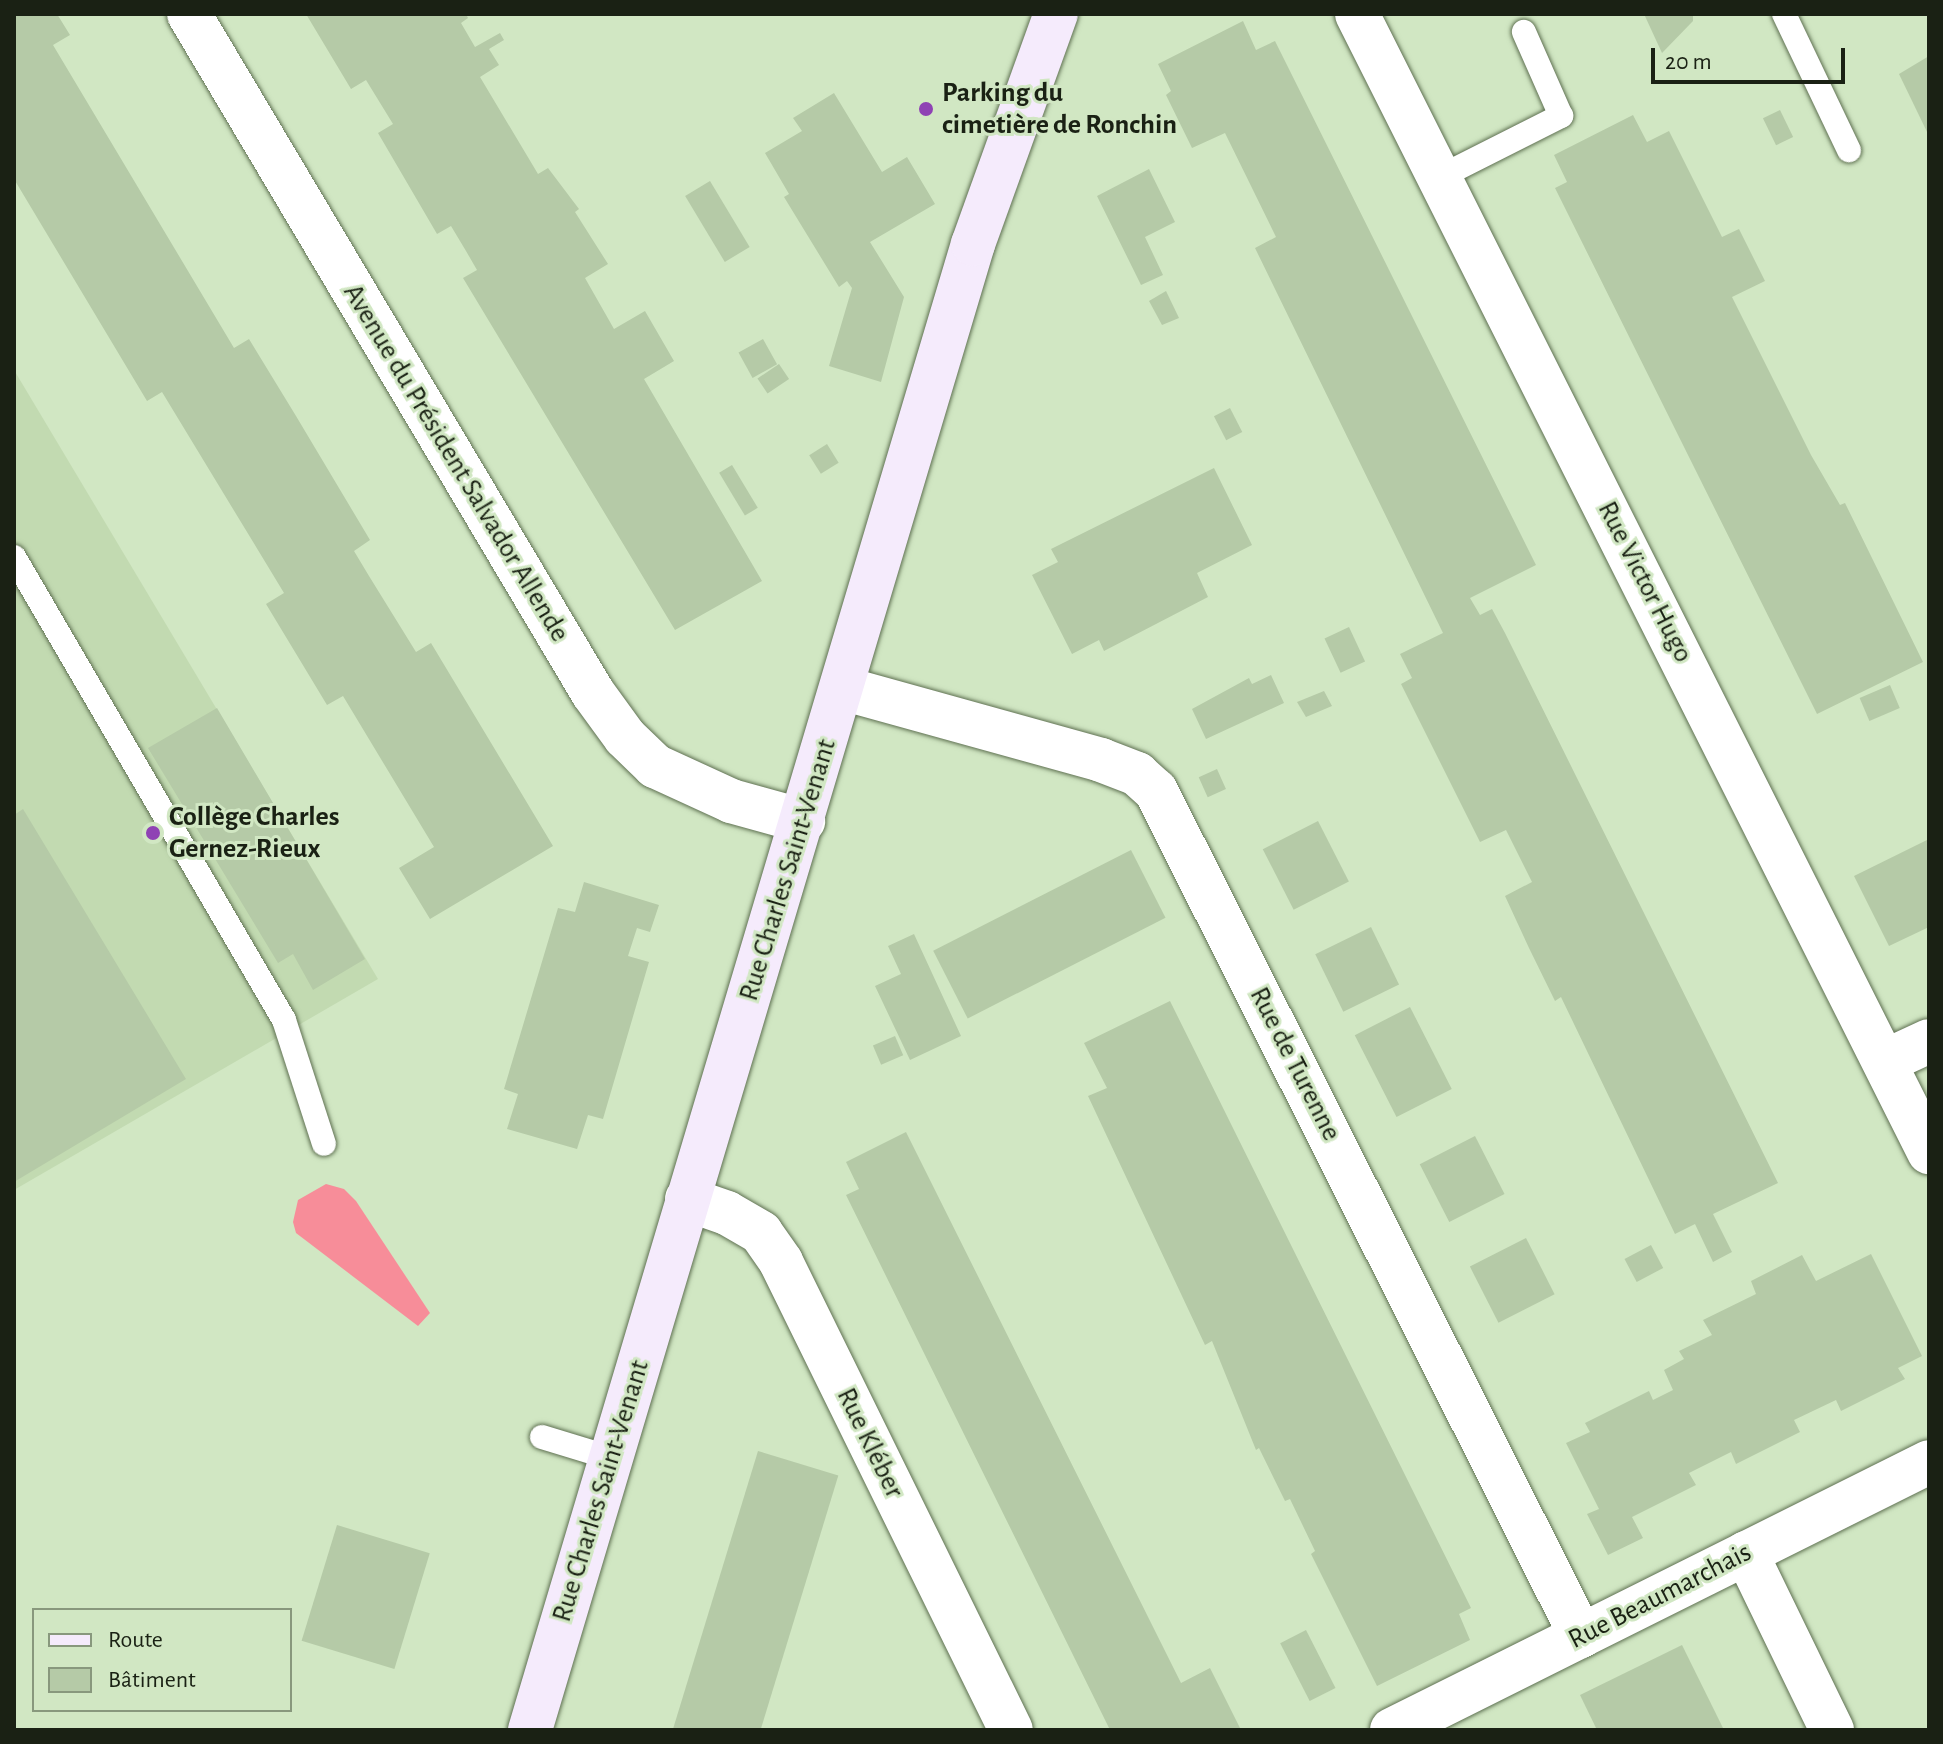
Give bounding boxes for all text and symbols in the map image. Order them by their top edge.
scale bar [1655,32,1849,82]
text: 20 m [1665,50,1712,74]
place label: Parking du cimetière de Ronchin [942,76,1177,142]
marker: Parking du cimetière de Ronchin [917,100,935,118]
street label: Avenue du Président Salvador Allende [336,278,576,648]
street label: Rue Victor Hugo [1590,496,1700,668]
street label: Rue Charles Saint-Venant [732,735,844,1005]
place label: Collège Charles Gernez-Rieux [169,800,339,866]
marker: Collège Charles Gernez-Rieux [144,824,162,842]
street label: Rue de Turenne [1242,982,1348,1146]
street label: Rue Charles Saint-Venant [545,1356,657,1626]
street label: Rue Kléber [829,1382,911,1504]
street label: Rue Beaumarchais [1563,1535,1757,1657]
legend [32,1608,292,1712]
text: Route [108,1628,163,1652]
text: Bâtiment [108,1668,196,1692]

